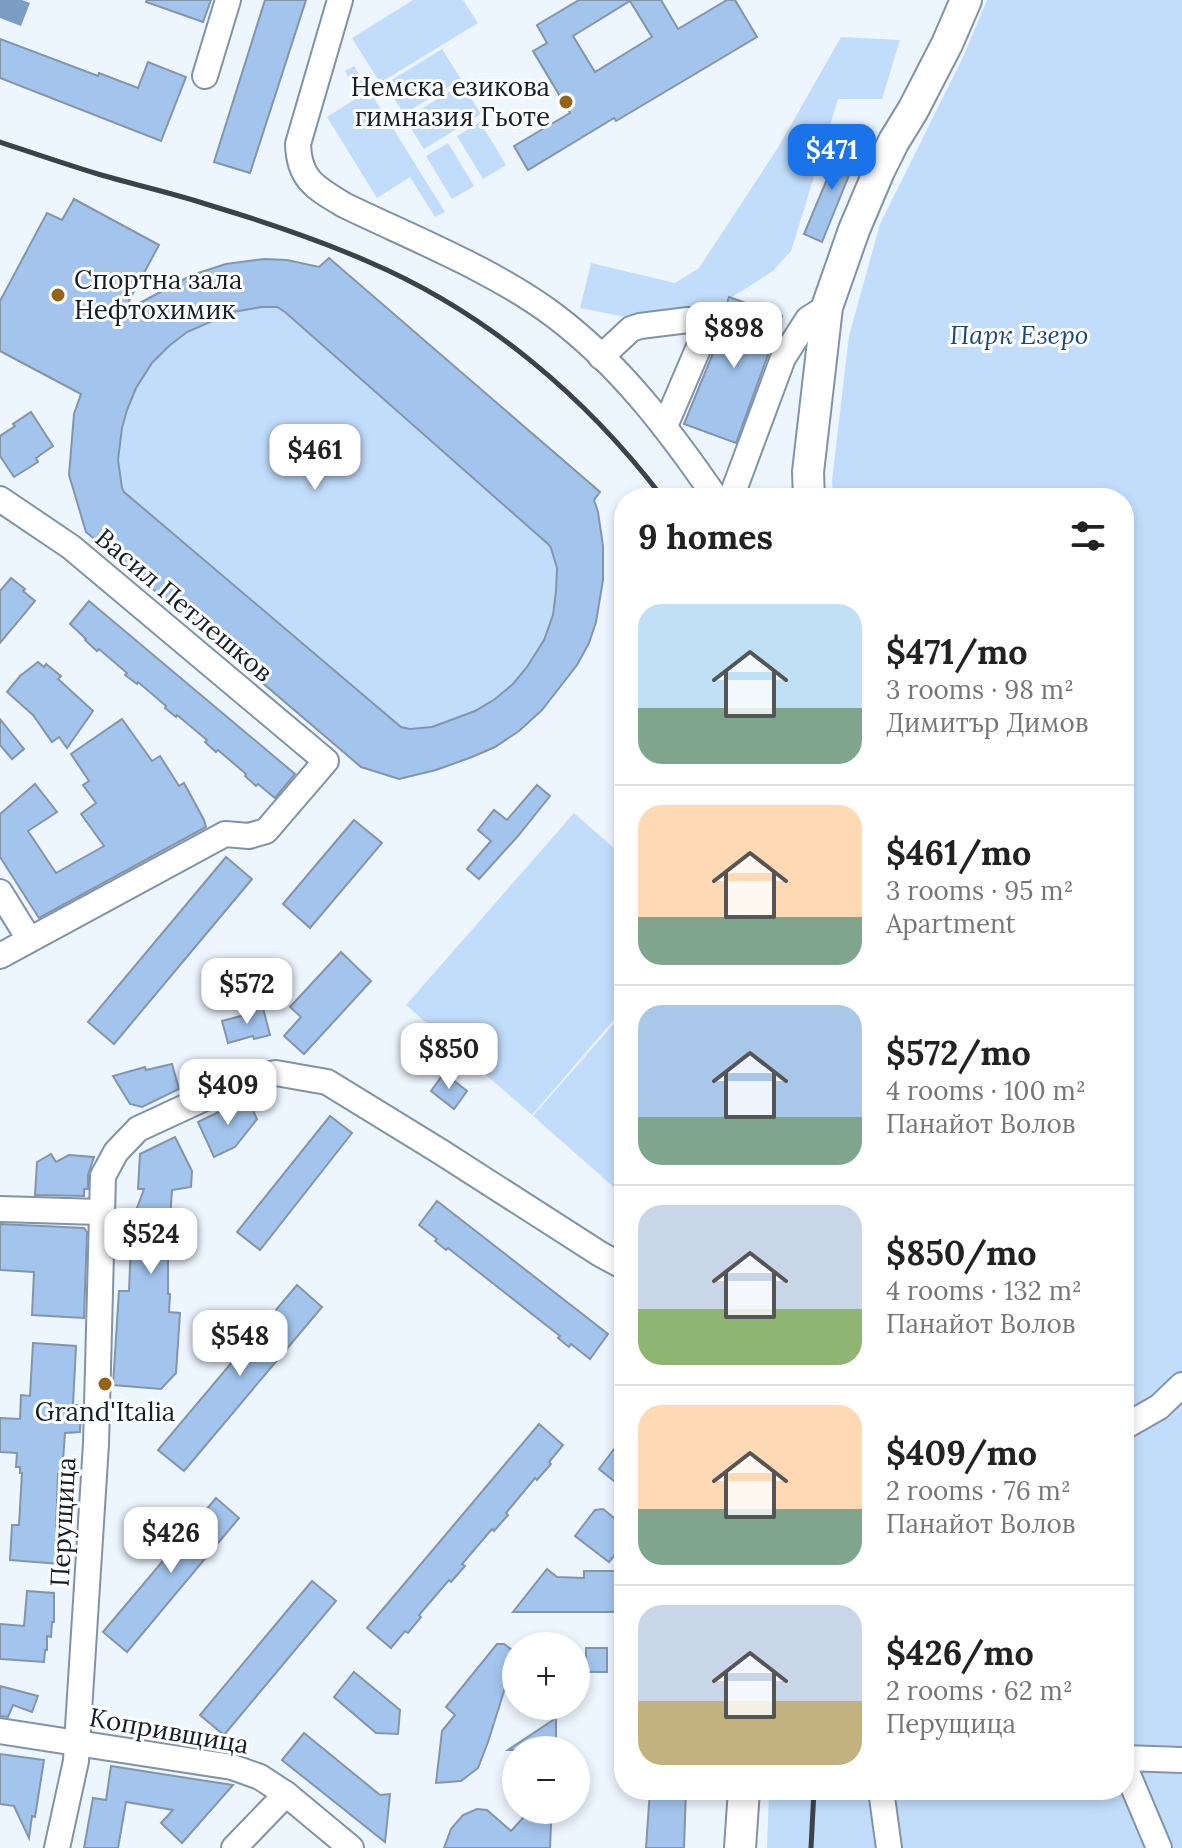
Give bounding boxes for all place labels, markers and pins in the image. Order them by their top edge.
place label: Немска езикова гимназия Гьоте [351,70,550,133]
marker: Немска езикова гимназия Гьоте [557,93,575,111]
pin: $471 [785,124,879,192]
place label: Спортна зала Нефтохимик [74,263,242,326]
marker: Спортна зала Нефтохимик [49,286,67,304]
pin: $898 [687,302,781,370]
pin: $461 [268,424,362,492]
pin: $572 [200,958,294,1026]
pin: $850 [402,1023,496,1091]
pin: $409 [181,1059,275,1127]
pin: $524 [104,1208,198,1276]
pin: $548 [193,1310,287,1378]
marker: Grand'Italia [96,1375,114,1393]
place label: Grand'Italia [35,1395,175,1428]
pin: $426 [124,1507,218,1575]

